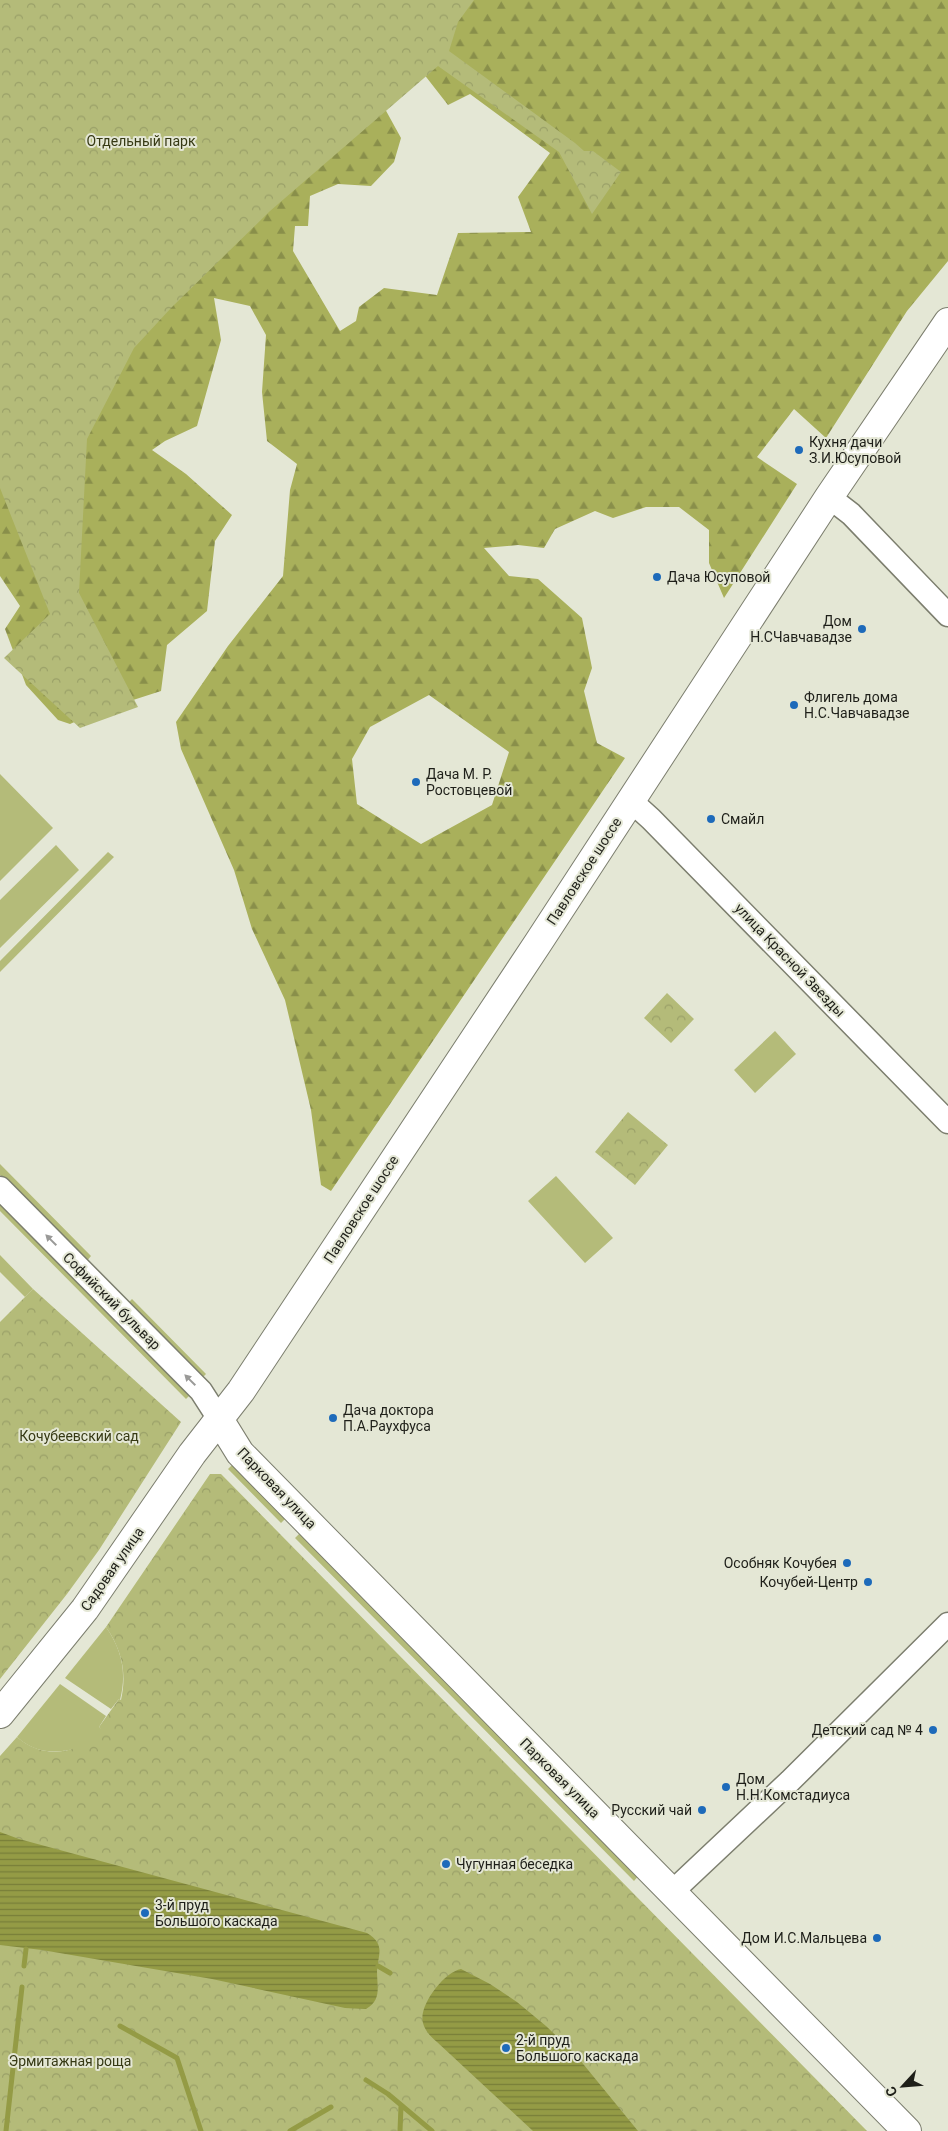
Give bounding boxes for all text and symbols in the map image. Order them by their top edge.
park label: Отдельный парк [87,133,196,149]
place label: Кухня дачи З.И.Юсуповой [809,434,901,466]
marker: Кухня дачи З.И.Юсуповой [793,444,805,456]
place label: Дача Юсуповой [667,569,770,585]
marker: Дача Юсуповой [651,571,663,583]
place label: Дом Н.СЧавчавадзе [750,613,852,645]
marker: Дом Н.СЧавчавадзе [856,623,868,635]
place label: Флигель дома Н.С.Чавчавадзе [804,689,910,721]
marker: Флигель дома Н.С.Чавчавадзе [788,699,800,711]
place label: Дача М. Р. Ростовцевой [426,766,512,798]
marker: Дача М. Р. Ростовцевой [410,776,422,788]
place label: Смайл [721,811,764,827]
marker: Смайл [705,813,717,825]
street label: Павловское шоссе [543,814,625,928]
street label: улица Красной Звезды [732,900,848,1020]
street label: Павловское шоссе [320,1152,402,1266]
one-way arrow [46,1234,58,1246]
street label: Софийский бульвар [60,1249,164,1353]
one-way arrow [185,1374,197,1386]
place label: Дача доктора П.А.Раухфуса [343,1402,434,1434]
marker: Дача доктора П.А.Раухфуса [327,1412,339,1424]
park label: Кочубеевский сад [19,1428,139,1444]
street label: Парковая улица [234,1444,320,1532]
street label: Садовая улица [77,1524,147,1614]
place label: Особняк Кочубея [724,1555,837,1571]
marker: Особняк Кочубея [841,1557,853,1569]
place label: Кочубей-Центр [760,1574,858,1590]
marker: Кочубей-Центр [862,1576,874,1588]
place label: Детский сад № 4 [812,1722,923,1738]
marker: Детский сад № 4 [927,1724,939,1736]
street label: Парковая улица [517,1735,603,1821]
place label: Дом Н.Н.Комстадиуса [736,1771,850,1803]
marker: Дом Н.Н.Комстадиуса [720,1781,732,1793]
place label: Русский чай [611,1802,692,1818]
marker: Русский чай [696,1804,708,1816]
place label: Чугунная беседка [456,1856,573,1872]
marker: Чугунная беседка [440,1858,452,1870]
place label: 3-й пруд Большого каскада [155,1897,278,1929]
marker: 3-й пруд Большого каскада [139,1907,151,1919]
place label: Дом И.С.Мальцева [741,1930,867,1946]
marker: Дом И.С.Мальцева [871,1932,883,1944]
place label: 2-й пруд Большого каскада [516,2032,639,2064]
marker: 2-й пруд Большого каскада [500,2042,512,2054]
park label: Эрмитажная роща [9,2053,131,2069]
north arrow [878,2061,928,2111]
text: С [882,2084,901,2099]

